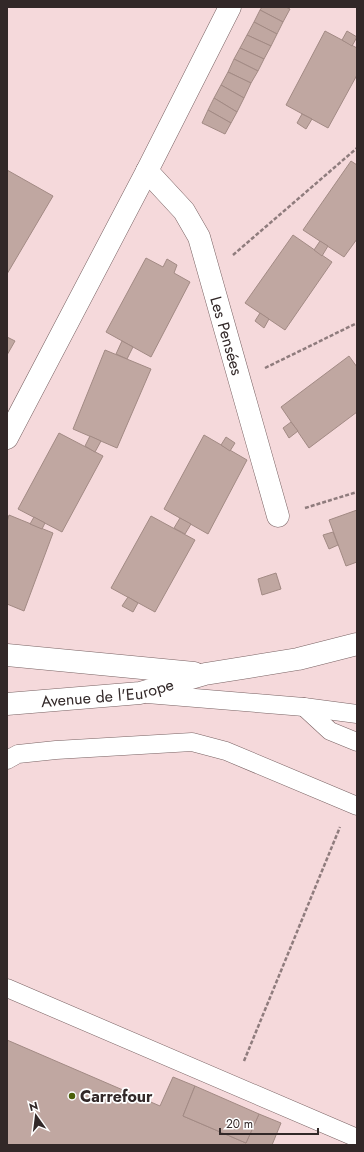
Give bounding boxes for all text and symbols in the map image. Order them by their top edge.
street label: Les Pensées [205,293,249,378]
street label: Avenue de l'Europe [40,672,176,713]
place label: Carrefour [80,1085,153,1108]
marker: Carrefour [67,1091,77,1101]
north arrow [16,1096,56,1136]
text: N [27,1097,40,1115]
scale bar [220,1110,318,1136]
text: 20 m [226,1115,253,1133]

